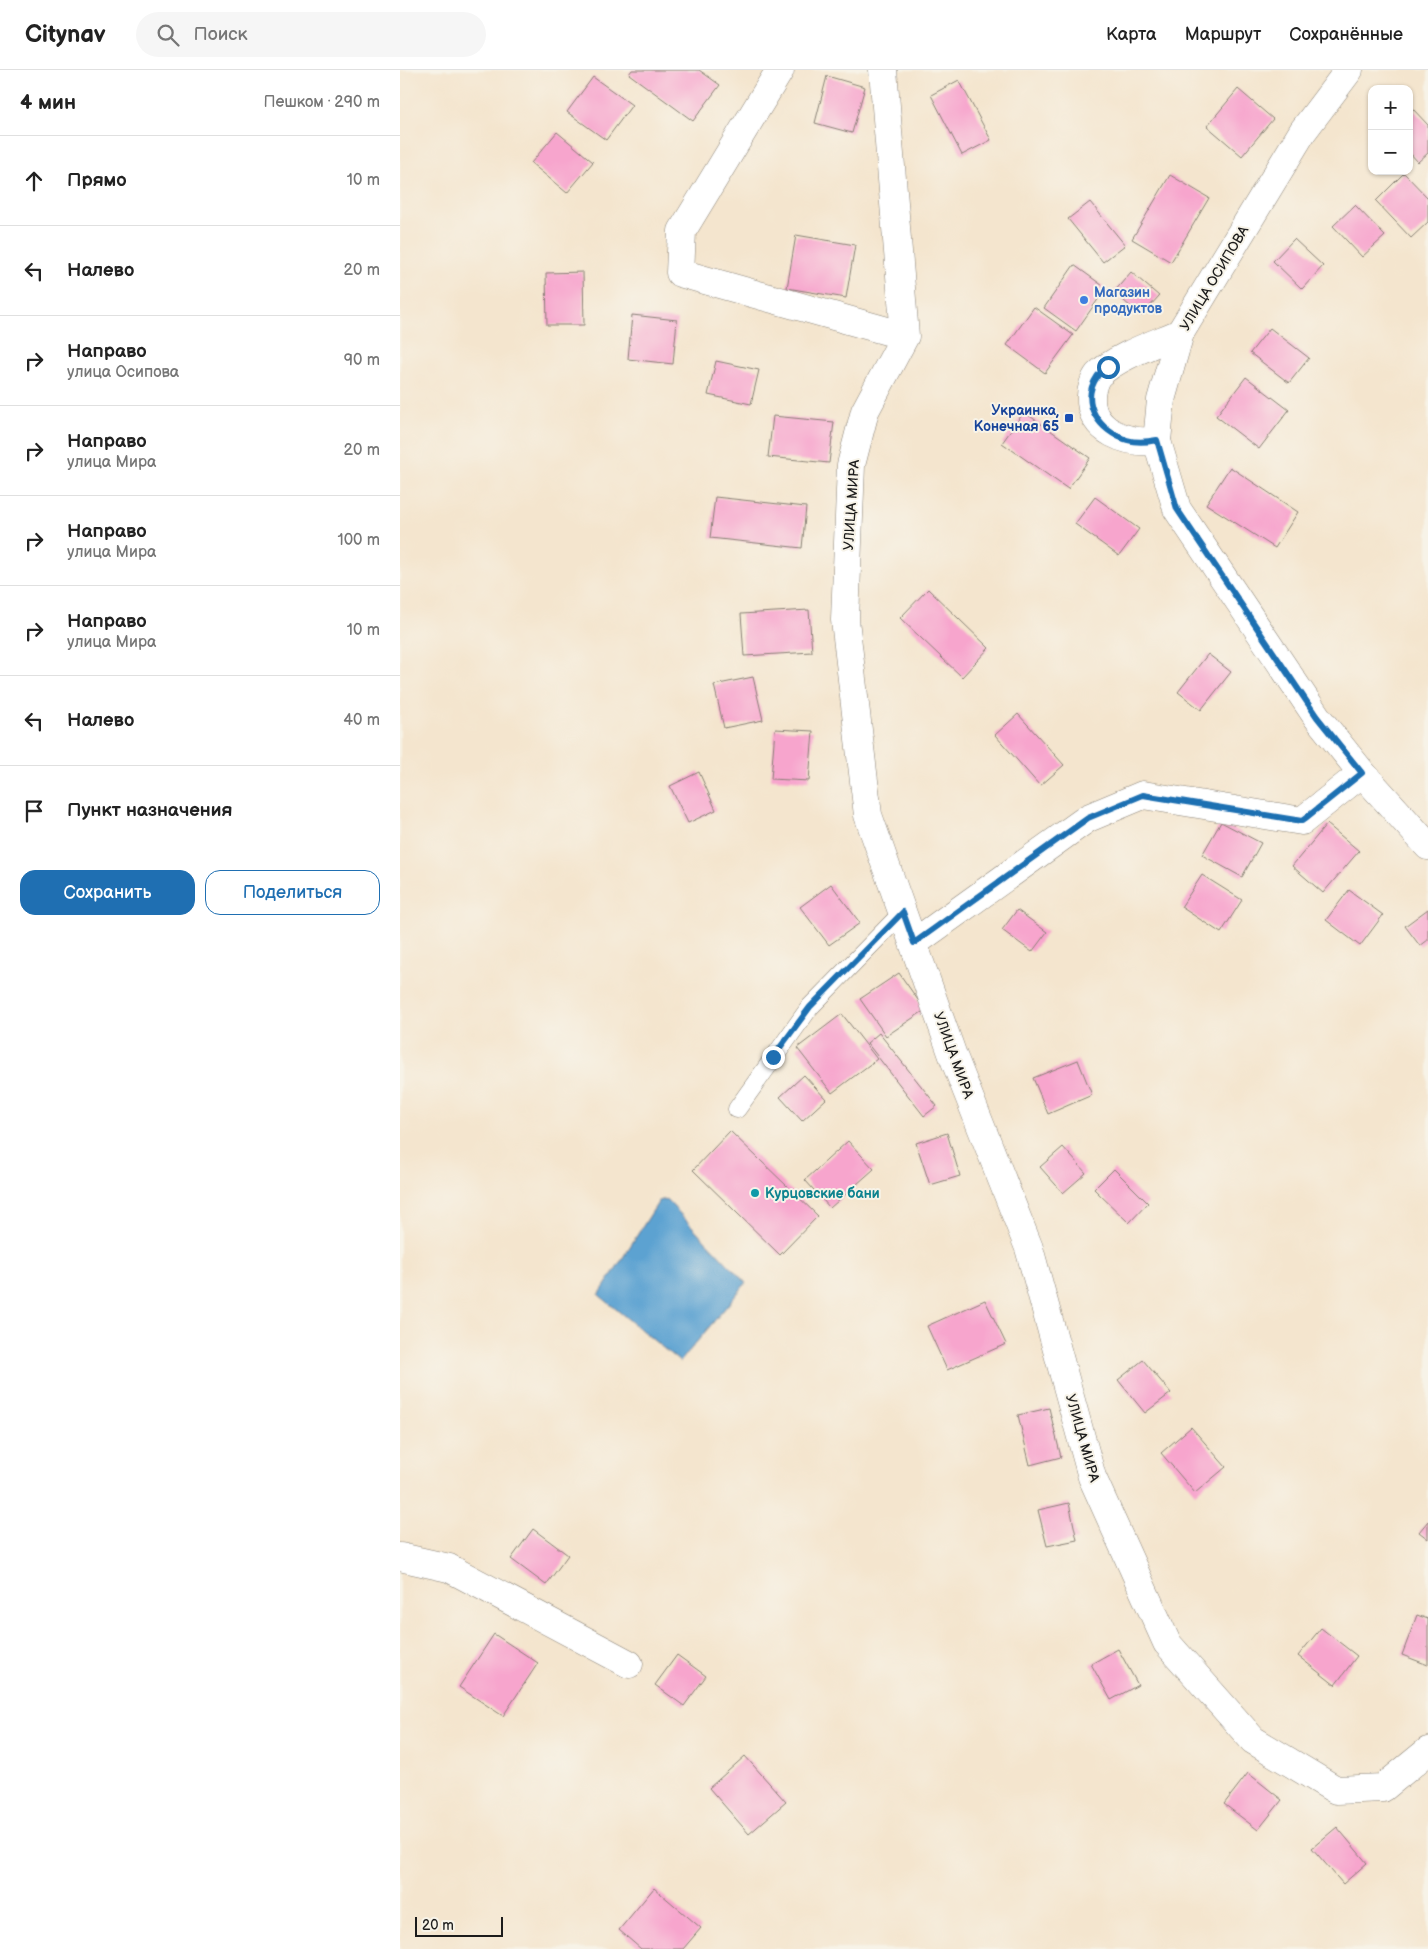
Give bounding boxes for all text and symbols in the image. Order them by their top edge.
search box [136,12,486,57]
text: Citynav [25,20,106,49]
icon: search [154,21,182,49]
text: Поиск [194,23,248,46]
text: Карта [1106,24,1157,45]
text: Маршрут [1185,24,1261,45]
text: Сохранённые [1289,24,1403,45]
map controls [1368,85,1413,175]
button: + [1368,85,1413,130]
text: 4 мин [20,90,76,115]
text: Пешком · 290 m [264,93,380,112]
button: − [1368,130,1413,175]
icon: ahead [20,167,48,195]
text: Прямо [67,169,127,192]
text: 10 m [347,171,380,190]
street label: УЛИЦА ОСИПОВА [1176,222,1253,334]
icon: left [20,257,48,285]
text: Налево [67,259,134,282]
text: 20 m [344,261,380,280]
place label: Магазин продуктов [1094,284,1163,317]
marker: Магазин продуктов [1078,294,1090,306]
text: Направо [67,340,147,363]
icon: right [20,347,48,375]
text: 90 m [344,351,380,370]
route start [1097,356,1120,379]
text: улица Осипова [67,363,179,382]
place label: Украинка, Конечная 65 [974,402,1059,435]
marker: Украинка, Конечная 65 [1063,412,1075,424]
text: Направо [67,430,147,453]
icon: right [20,437,48,465]
text: 20 m [344,441,380,460]
text: улица Мира [67,453,156,472]
street label: УЛИЦА МИРА [840,459,863,551]
text: Направо [67,520,147,543]
icon: right [20,527,48,555]
text: 100 m [337,531,380,550]
text: улица Мира [67,543,156,562]
text: Направо [67,610,147,633]
icon: right [20,617,48,645]
text: 10 m [347,621,380,640]
text: улица Мира [67,633,156,652]
icon: left [20,707,48,735]
text: Налево [67,709,134,732]
text: 40 m [343,711,380,730]
icon: arrive [20,797,48,825]
text: Пункт назначения [67,799,232,822]
button: Сохранить [20,870,195,915]
button: Поделиться [205,870,380,915]
street label: УЛИЦА МИРА [930,1010,977,1101]
route end [762,1046,785,1069]
place label: Курцовские бани [765,1185,880,1202]
marker: Курцовские бани [749,1187,761,1199]
street label: УЛИЦА МИРА [1062,1392,1103,1485]
scale bar [415,1914,502,1937]
text: 20 m [422,1917,454,1934]

